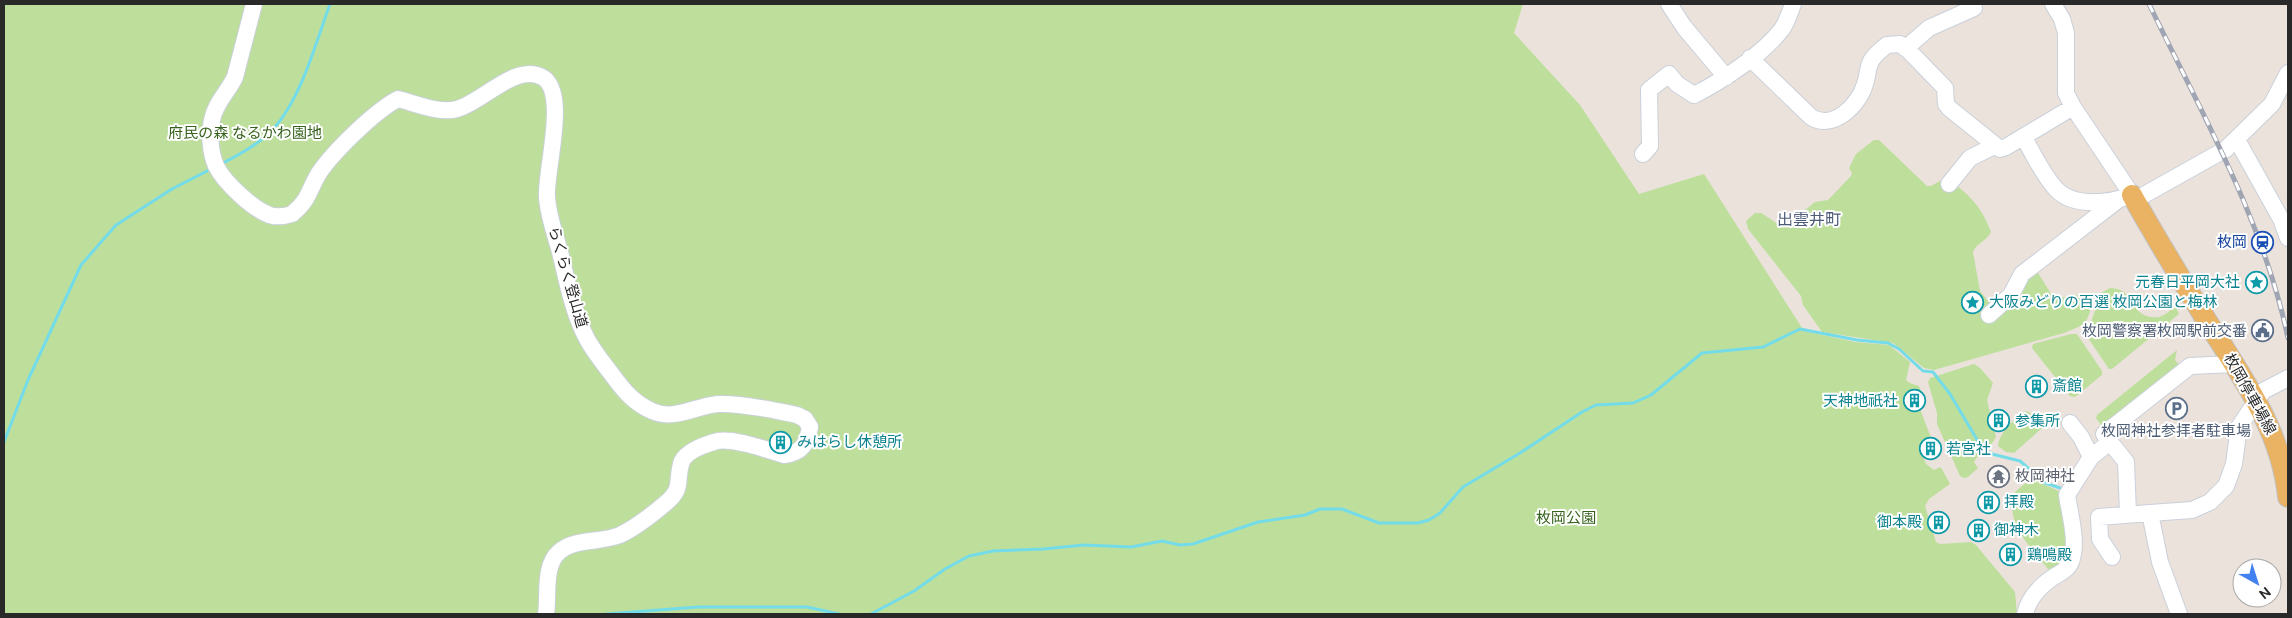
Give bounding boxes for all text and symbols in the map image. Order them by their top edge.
park label: 府民の森 なるかわ園地 [168,124,322,141]
district label: 出雲井町 [1777,210,1841,228]
street label: らくらく登山道 [546,224,591,330]
station icon: 枚岡 [2251,230,2275,254]
place label: 枚岡 [2217,233,2247,250]
place icon: 元春日平岡大社 [2244,270,2268,294]
place label: 元春日平岡大社 [2135,273,2240,290]
place icon: 大阪みどりの百選 枚岡公園と梅林 [1961,290,1985,314]
place label: 大阪みどりの百選 枚岡公園と梅林 [1989,293,2217,310]
public building icon: 枚岡警察署枚岡駅前交番 [2251,319,2275,343]
place label: 枚岡警察署枚岡駅前交番 [2082,322,2247,339]
street label: 枚岡停車場線 [2221,350,2280,437]
building icon: 斎館 [2024,374,2048,398]
place label: 斎館 [2052,377,2082,394]
building icon: 天神地祇社 [1902,389,1926,413]
place label: 天神地祇社 [1823,392,1898,409]
parking icon: 枚岡神社参拝者駐車場 [2164,396,2188,420]
building icon: 参集所 [1987,409,2011,433]
place label: 参集所 [2015,412,2060,429]
place label: 枚岡神社参拝者駐車場 [2101,422,2251,439]
building icon: みはらし休憩所 [769,430,793,454]
place label: みはらし休憩所 [797,433,902,450]
building icon: 若宮社 [1918,437,1942,461]
place label: 若宮社 [1946,440,1991,457]
temple icon: 枚岡神社 [1987,464,2011,488]
place label: 枚岡神社 [2015,467,2075,484]
building icon: 拝殿 [1976,490,2000,514]
place label: 拝殿 [2004,493,2034,510]
park label: 枚岡公園 [1536,509,1596,526]
building icon: 御本殿 [1926,510,1950,534]
place label: 御本殿 [1877,513,1922,530]
building icon: 御神木 [1966,518,1990,542]
place label: 御神木 [1994,521,2039,538]
building icon: 鶏鳴殿 [1999,543,2023,567]
place label: 鶏鳴殿 [2027,546,2072,563]
north arrow [2232,558,2282,608]
text: N [2256,584,2274,603]

